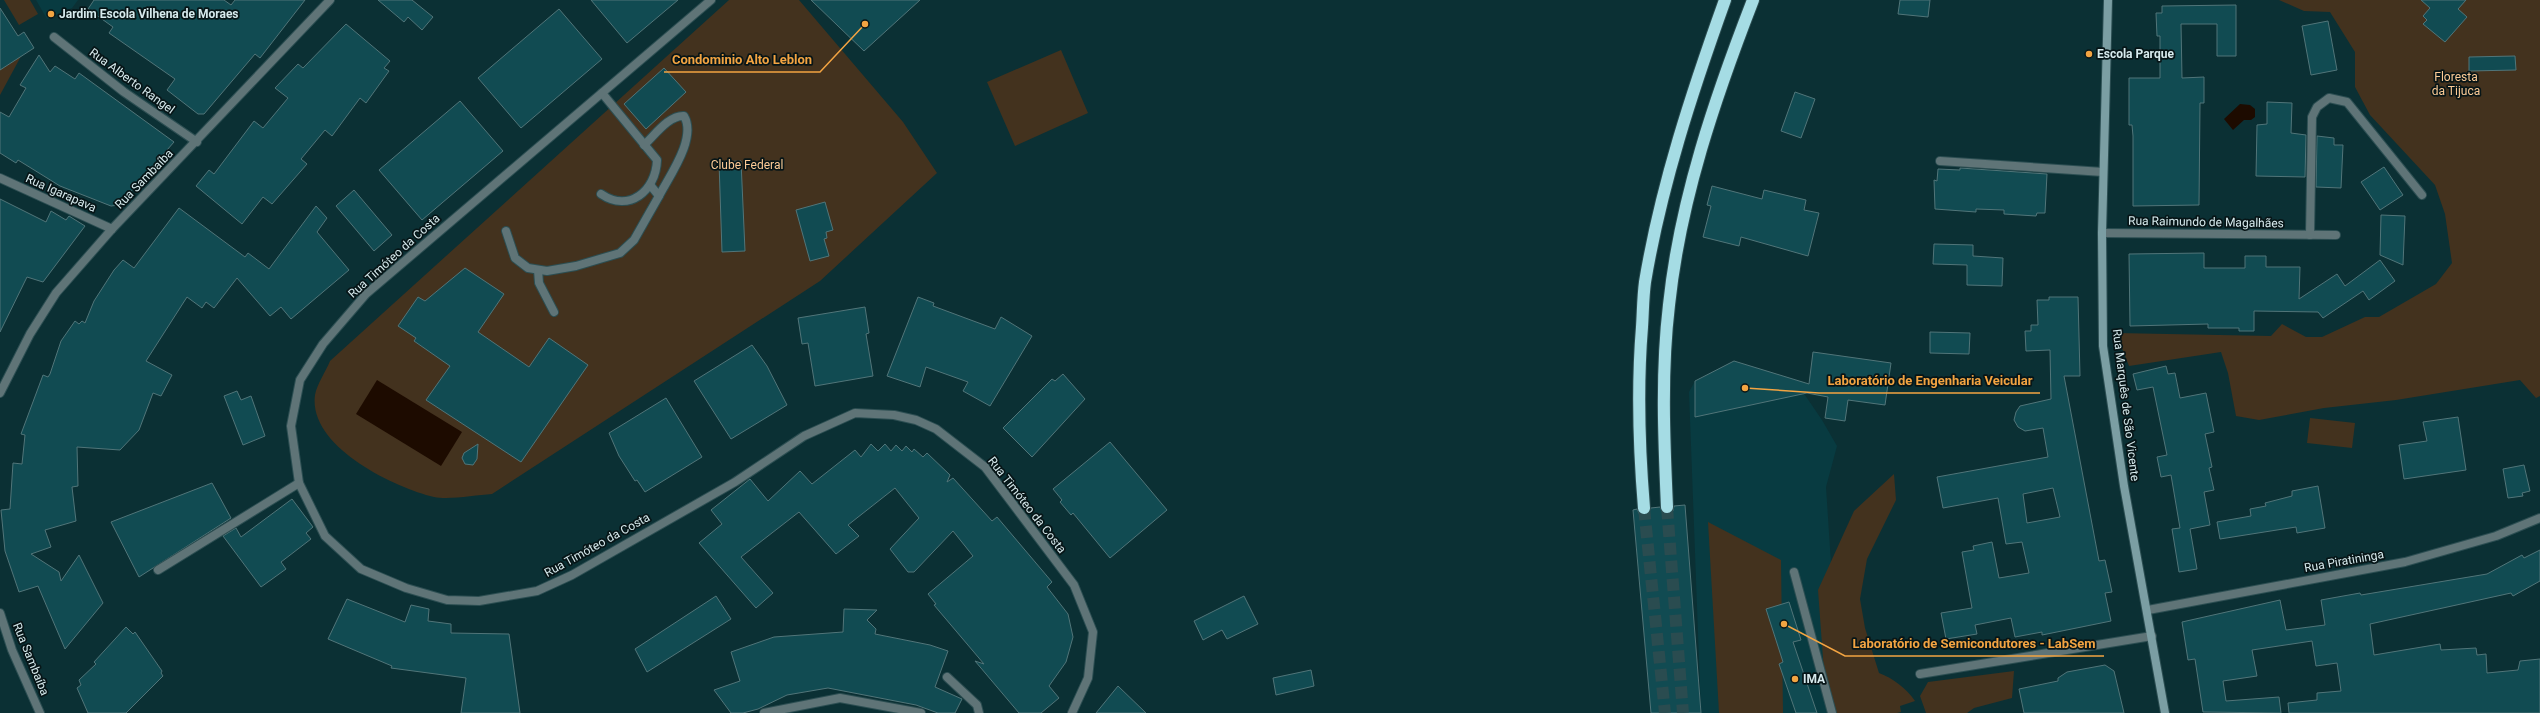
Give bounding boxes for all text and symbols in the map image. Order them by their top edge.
place label: Jardim Escola Vilhena de Moraes [59,7,239,21]
marker: Jardim Escola Vilhena de Moraes [46,9,56,19]
street label: Rua Alberto Rangel [87,45,177,117]
callout: Condominio Alto Leblon [664,47,820,72]
place label: Escola Parque [2097,47,2174,61]
marker: Escola Parque [2084,49,2094,59]
text: Condominio Alto Leblon [672,52,812,67]
park label: Floresta da Tijuca [2432,70,2480,98]
street label: Rua Sambaíba [112,146,176,212]
park label: Clube Federal [711,158,783,172]
street label: Rua Igarapava [24,171,98,215]
street label: Rua Timóteo da Costa [345,211,443,301]
street label: Rua Raimundo de Magalhães [2128,214,2284,230]
street label: Rua Marquês de São Vicente [2110,328,2142,482]
callout: Laboratório de Engenharia Veicular [1819,368,2040,393]
text: Laboratório de Engenharia Veicular [1828,373,2033,388]
street label: Rua Timóteo da Costa [985,454,1069,556]
street label: Rua Timóteo da Costa [542,510,652,580]
street label: Rua Piratininga [2303,547,2385,575]
street label: Rua Sambaíba [10,621,52,697]
callout: Laboratório de Semicondutores - LabSem [1845,631,2104,656]
text: Laboratório de Semicondutores - LabSem [1853,636,2095,651]
place label: IMA [1803,672,1826,686]
marker: IMA [1790,674,1800,684]

